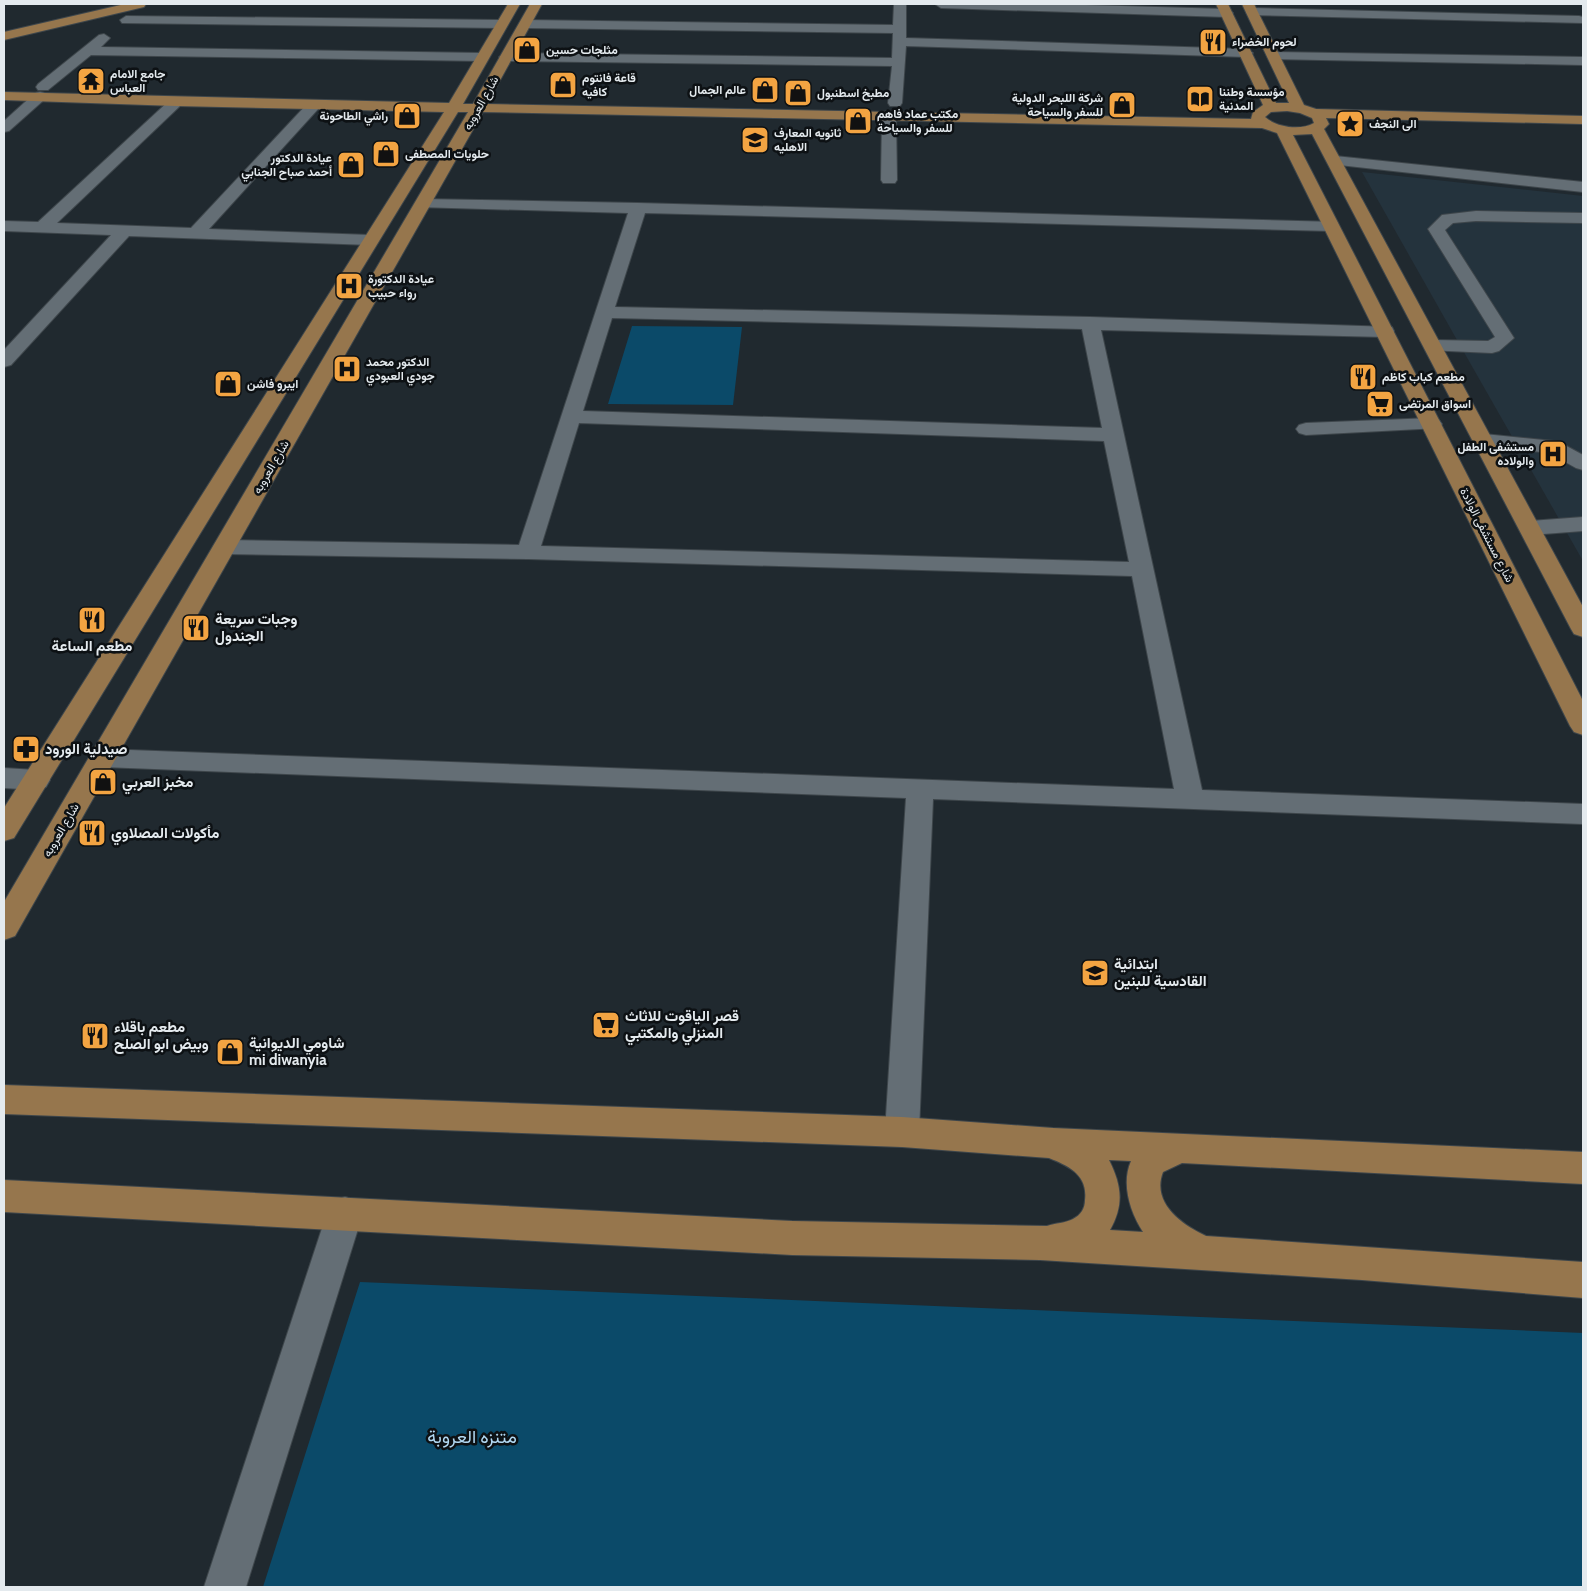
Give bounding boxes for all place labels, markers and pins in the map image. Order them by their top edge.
restaurant icon: لحوم الخضراء [1198,27,1228,57]
place label: لحوم الخضراء [1232,34,1297,50]
shop icon: مثلجات حسين [512,35,542,65]
place label: مثلجات حسين [546,42,618,57]
temple icon: جامع الامام العباس [76,66,106,96]
place label: جامع الامام العباس [110,66,165,95]
shop icon: قاعة فانتوم كافيه [548,70,578,100]
place label: قاعة فانتوم كافيه [582,70,636,99]
shop icon: عالم الجمال [750,75,780,105]
shop icon: مطبخ اسطنبول [783,78,813,108]
place label: عالم الجمال [689,82,746,98]
library icon: مؤسسة وطننا المدنية [1185,84,1215,114]
place label: مؤسسة وطننا المدنية [1219,84,1285,113]
place label: مطبخ اسطنبول [817,85,890,101]
place label: شركة اللبحر الدولية للسفر والسياحة [1012,90,1103,120]
shop icon: شركة اللبحر الدولية للسفر والسياحة [1107,90,1137,120]
shop icon: راشي الطاحونة [392,101,422,131]
shop icon: مكتب عماد فاهم للسفر والسياحة [843,106,873,136]
place label: مكتب عماد فاهم للسفر والسياحة [877,106,959,136]
place label: راشي الطاحونة [320,108,388,126]
place icon: الى النجف [1335,109,1365,139]
place label: الى النجف [1369,116,1417,131]
school or university icon: ثانويه المعارف الاهليه [740,125,770,155]
place label: ثانويه المعارف الاهليه [774,125,841,154]
shop icon: حلويات المصطفى [371,139,401,169]
place label: حلويات المصطفى [405,146,489,162]
place label: عيادة الدكتور أحمد صباح الجنابي [241,150,332,182]
shop icon: عيادة الدكتور أحمد صباح الجنابي [336,150,366,180]
hospital icon: عيادة الدكتورة رواء حبيب [334,271,364,301]
place label: عيادة الدكتورة رواء حبيب [368,271,434,301]
hospital icon: الدكتور محمد جودي العبودي [332,354,362,384]
place label: الدكتور محمد جودي العبودي [366,354,435,386]
restaurant icon: مطعم كباب كاظم [1348,362,1378,392]
shop icon: ايبرو فاشن [213,369,243,399]
place label: مطعم كباب كاظم [1382,369,1465,385]
place label: ايبرو فاشن [247,376,298,392]
supermarket icon: اسواق المرتضى [1365,389,1395,419]
place label: اسواق المرتضى [1399,396,1471,412]
place label: مستشفى الطفل والولاده [1457,439,1534,469]
hospital icon: مستشفى الطفل والولاده [1538,439,1568,469]
restaurant icon: مطعم الساعة [77,605,107,635]
place label: وجبات سريعة الجندول [215,610,298,645]
restaurant icon: وجبات سريعة الجندول [181,613,211,643]
place label: مطعم الساعة [51,637,133,656]
pharmacy icon: صيدلية الورود [11,734,41,764]
place label: صيدلية الورود [45,740,128,758]
shop icon: مخبز العربي [88,767,118,797]
place label: مخبز العربي [122,773,193,795]
restaurant icon: مأكولات المصلاوي [77,818,107,848]
place label: مأكولات المصلاوي [111,824,219,846]
place label: ابتدائية القادسية للبنين [1114,955,1207,990]
school or university icon: ابتدائية القادسية للبنين [1080,958,1110,988]
place label: قصر الياقوت للاثاث المنزلي والمكتبي [625,1007,739,1046]
supermarket icon: قصر الياقوت للاثاث المنزلي والمكتبي [591,1010,621,1040]
place label: مطعم باقلاء وبيض ابو الصلح [114,1018,209,1054]
restaurant icon: مطعم باقلاء وبيض ابو الصلح [80,1021,110,1051]
place label: شاومي الديوانية mi diwanyia [249,1034,344,1069]
shop icon: شاومي الديوانية mi diwanyia [215,1037,245,1067]

